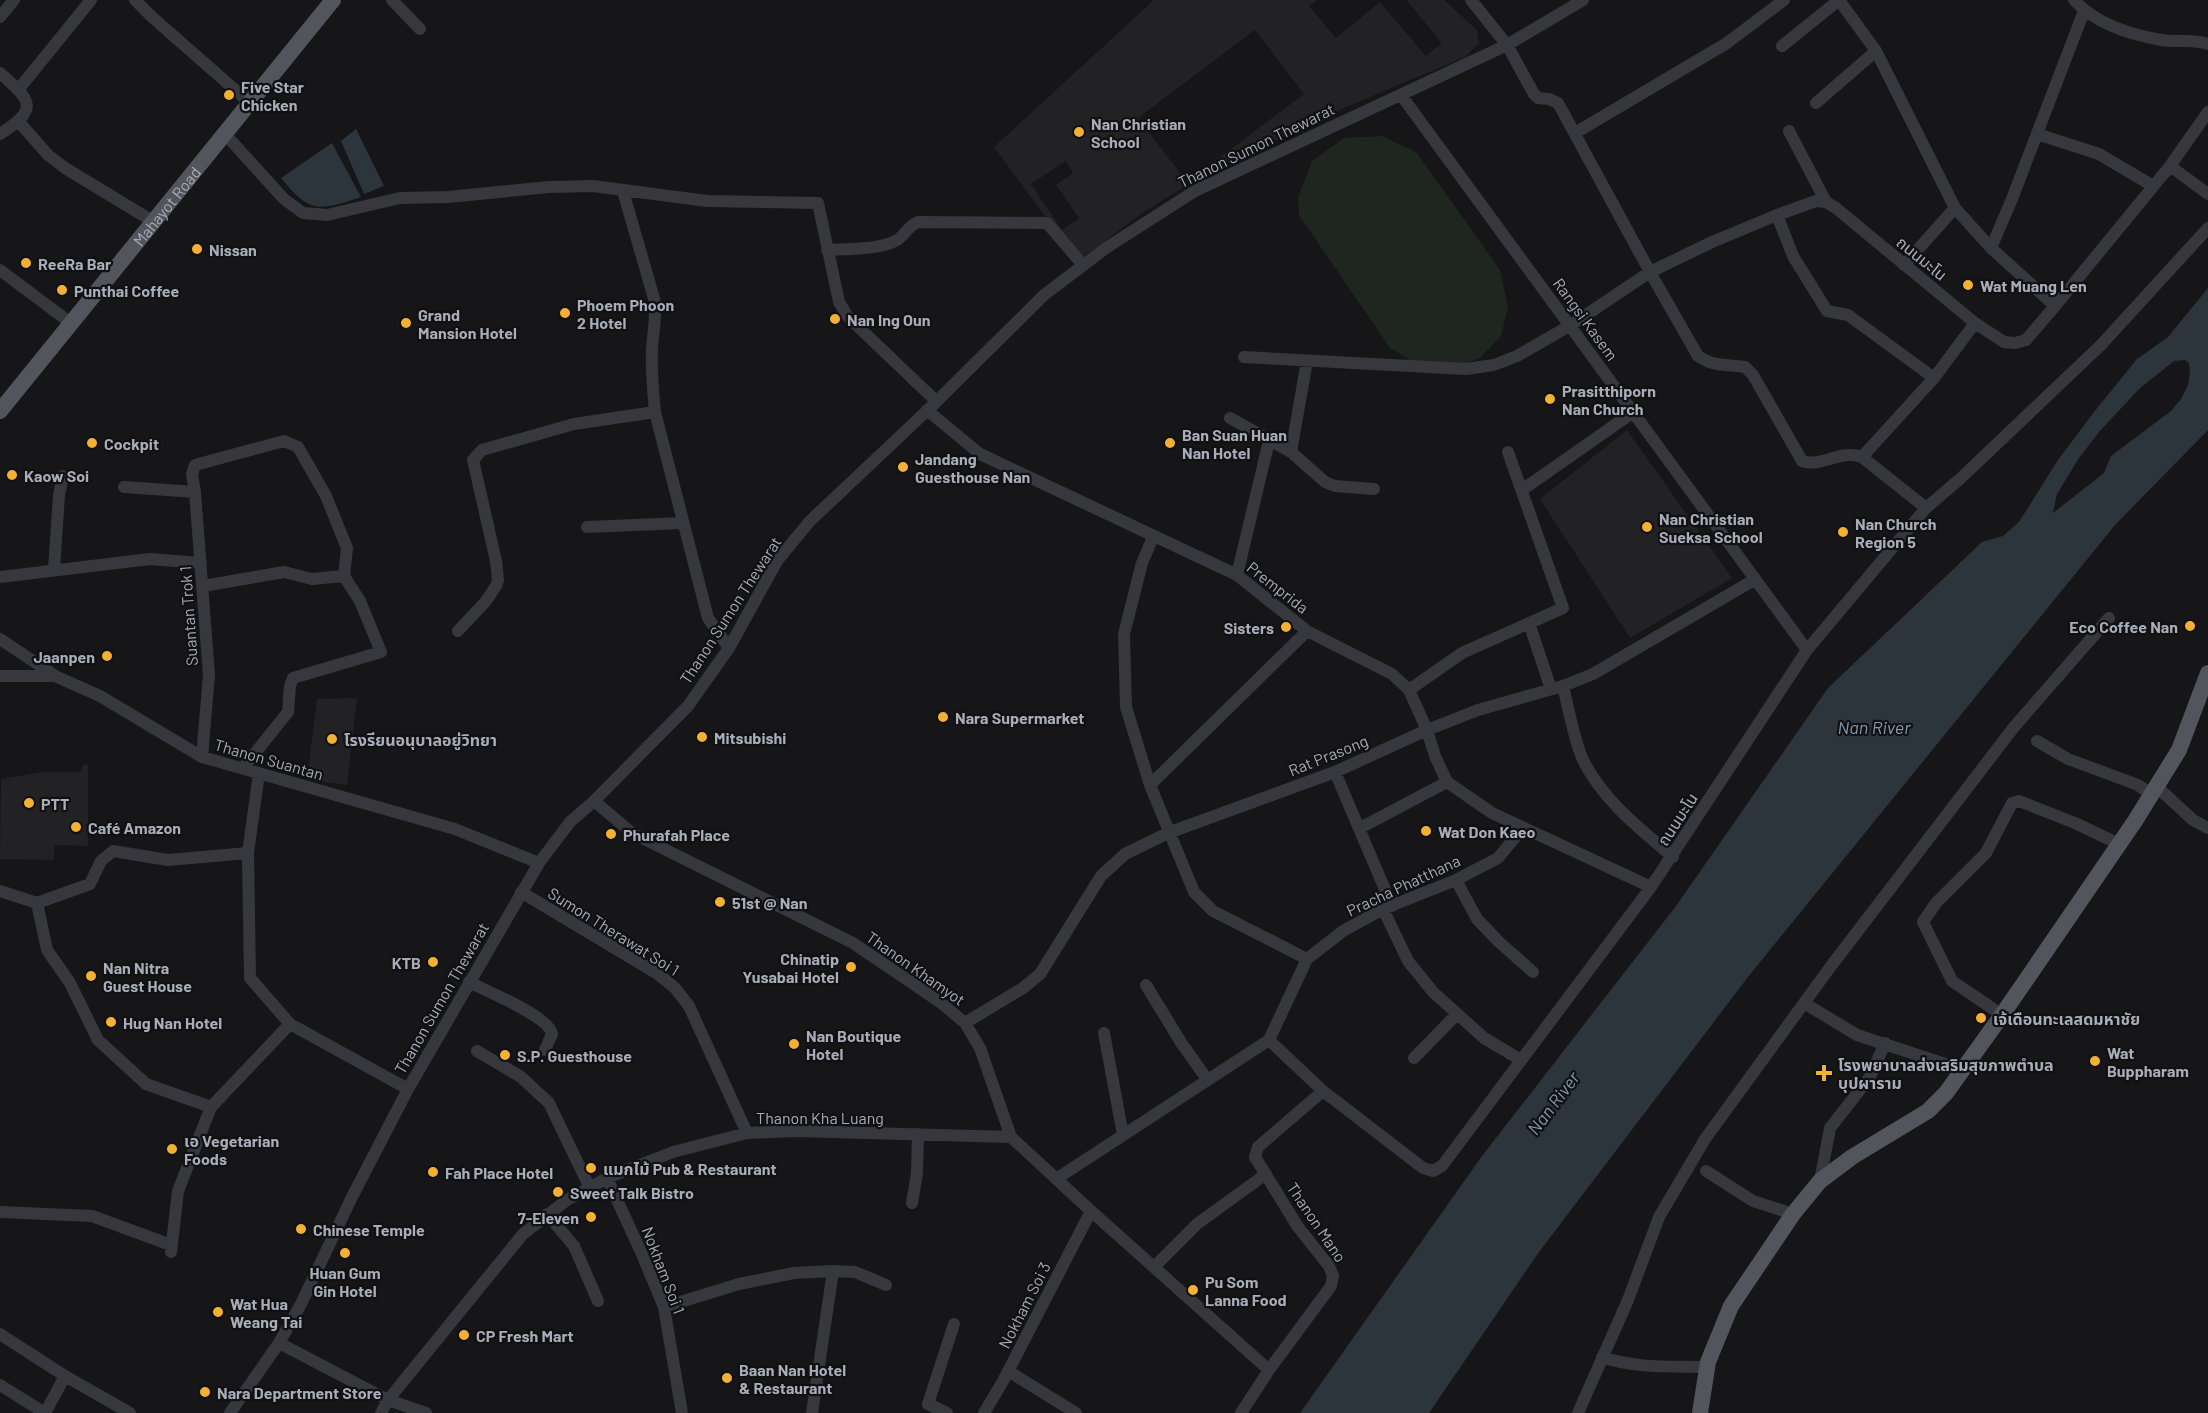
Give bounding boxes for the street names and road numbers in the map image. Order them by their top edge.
street label: Thanon Sumon Thewarat [1175,99,1337,191]
street label: Mahayot Road [128,162,204,249]
street label: ถนนมะโน [1893,232,1951,284]
street label: Rangsi Kasem [1550,274,1622,364]
street label: Thanon Sumon Thewarat [675,533,785,687]
street label: Premprida [1244,557,1312,617]
street label: Suantan Trok 1 [175,565,201,667]
street label: Rat Prasong [1286,730,1370,780]
street label: Thanon Suantan [212,734,326,784]
street label: ถนนมะโน [1653,789,1701,849]
street label: Pracha Phatthana [1343,850,1463,920]
street label: Sumon Therawat Soi 1 [545,883,683,979]
street label: Thanon Sumon Thewarat [390,919,492,1077]
street label: Thanon Khamyot [863,927,969,1009]
street label: Thanon Kha Luang [756,1108,884,1127]
street label: Thanon Mano [1283,1179,1351,1265]
street label: Nokham Soi 1 [639,1224,689,1316]
street label: Nokham Soi 3 [994,1259,1054,1351]

